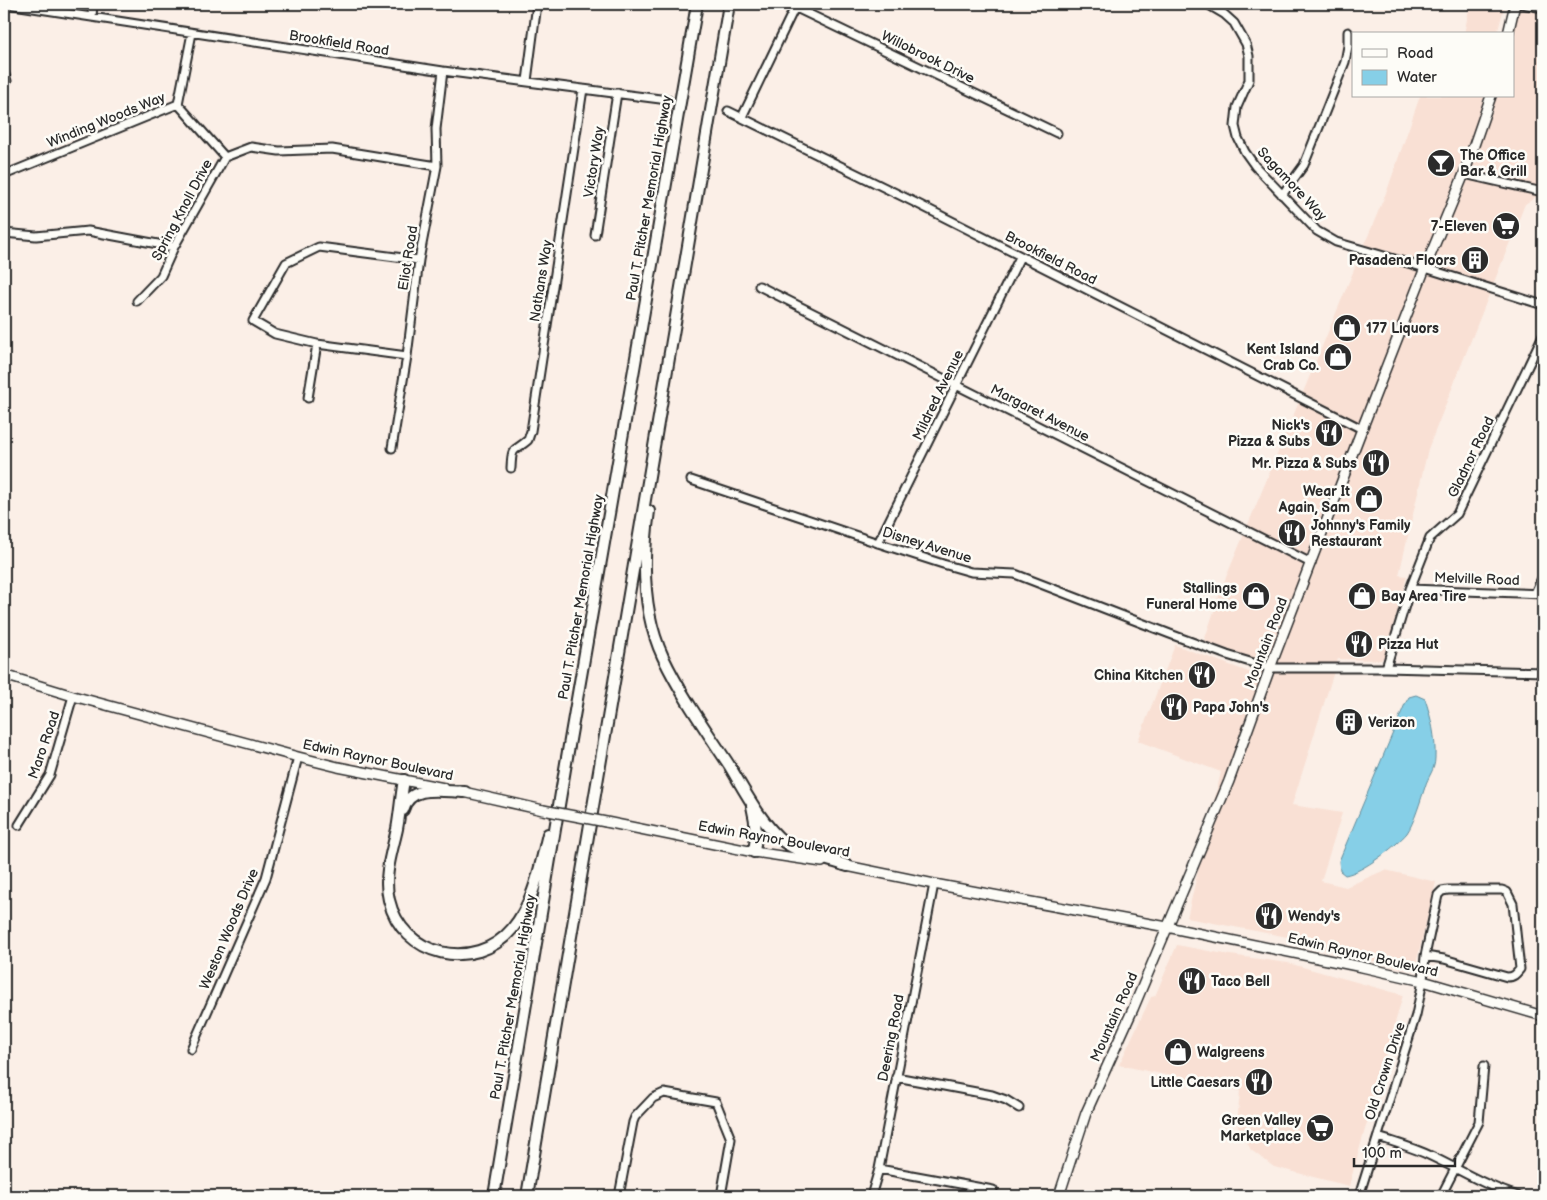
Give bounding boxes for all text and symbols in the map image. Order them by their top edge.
street label: Brookfield Road [288,27,390,59]
street label: Willobrook Drive [879,27,977,87]
legend [1352,32,1514,98]
text: Road [1397,44,1433,63]
text: Water [1397,68,1437,87]
street label: Winding Woods Way [44,88,168,151]
street label: Paul T. Pitcher Memorial Highway [623,93,676,302]
street label: Victory Way [580,125,608,199]
street label: Sagamore Way [1254,144,1331,225]
place label: The Office Bar & Grill [1460,147,1527,180]
bar icon: The Office Bar & Grill [1426,148,1456,178]
street label: Spring Knoll Drive [148,156,216,264]
supermarket icon: 7-Eleven [1491,211,1521,241]
place label: 7-Eleven [1431,218,1487,235]
street label: Eliot Road [394,224,422,292]
street label: Brookfield Road [1002,228,1100,288]
street label: Nathans Way [526,238,556,323]
building icon: Pasadena Floors [1460,245,1490,275]
place label: Pasadena Floors [1349,252,1456,269]
shop icon: 177 Liquors [1332,313,1362,343]
place label: 177 Liquors [1366,320,1439,337]
place label: Kent Island Crab Co. [1247,341,1319,374]
shop icon: Kent Island Crab Co. [1323,342,1353,372]
street label: Mildred Avenue [909,347,967,443]
street label: Margaret Avenue [988,381,1092,445]
street label: Gladnor Road [1444,414,1498,500]
place label: Nick's Pizza & Subs [1228,417,1310,450]
restaurant icon: Nick's Pizza & Subs [1314,418,1344,448]
restaurant icon: Mr. Pizza & Subs [1361,448,1391,478]
place label: Mr. Pizza & Subs [1251,455,1357,472]
place label: Wear It Again, Sam [1278,483,1350,516]
shop icon: Wear It Again, Sam [1354,484,1384,514]
street label: Paul T. Pitcher Memorial Highway [555,492,608,701]
place label: Johnny's Family Restaurant [1311,517,1411,550]
restaurant icon: Johnny's Family Restaurant [1277,518,1307,548]
street label: Disney Avenue [880,523,974,567]
street label: Melville Road [1434,569,1520,589]
place label: Stallings Funeral Home [1146,580,1237,613]
shop icon: Stallings Funeral Home [1241,581,1271,611]
shop icon: Bay Area Tire [1347,581,1377,611]
place label: Bay Area Tire [1381,588,1466,605]
street label: Mountain Road [1241,595,1291,691]
restaurant icon: Pizza Hut [1344,629,1374,659]
place label: Pizza Hut [1378,636,1439,653]
restaurant icon: China Kitchen [1187,660,1217,690]
place label: China Kitchen [1094,667,1183,684]
restaurant icon: Papa John's [1159,692,1189,722]
place label: Papa John's [1193,699,1269,716]
building icon: Verizon [1334,707,1364,737]
street label: Maro Road [25,709,63,781]
place label: Verizon [1368,714,1415,731]
street label: Edwin Raynor Boulevard [301,736,455,784]
street label: Edwin Raynor Boulevard [697,817,851,861]
street label: Weston Woods Drive [196,866,262,992]
street label: Paul T. Pitcher Memorial Highway [487,892,540,1101]
restaurant icon: Wendy's [1254,901,1284,931]
place label: Wendy's [1288,908,1340,925]
street label: Edwin Raynor Boulevard [1286,929,1440,981]
restaurant icon: Taco Bell [1177,966,1207,996]
street label: Mountain Road [1087,970,1141,1064]
place label: Taco Bell [1211,973,1270,990]
street label: Deering Road [874,993,908,1083]
street label: Old Crown Drive [1361,1020,1409,1122]
shop icon: Walgreens [1163,1037,1193,1067]
place label: Walgreens [1197,1044,1265,1061]
restaurant icon: Little Caesars [1244,1067,1274,1097]
place label: Little Caesars [1150,1074,1240,1091]
place label: Green Valley Marketplace [1220,1112,1302,1145]
supermarket icon: Green Valley Marketplace [1305,1113,1335,1143]
scale bar [1354,1135,1456,1167]
text: 100 m [1362,1144,1402,1163]

